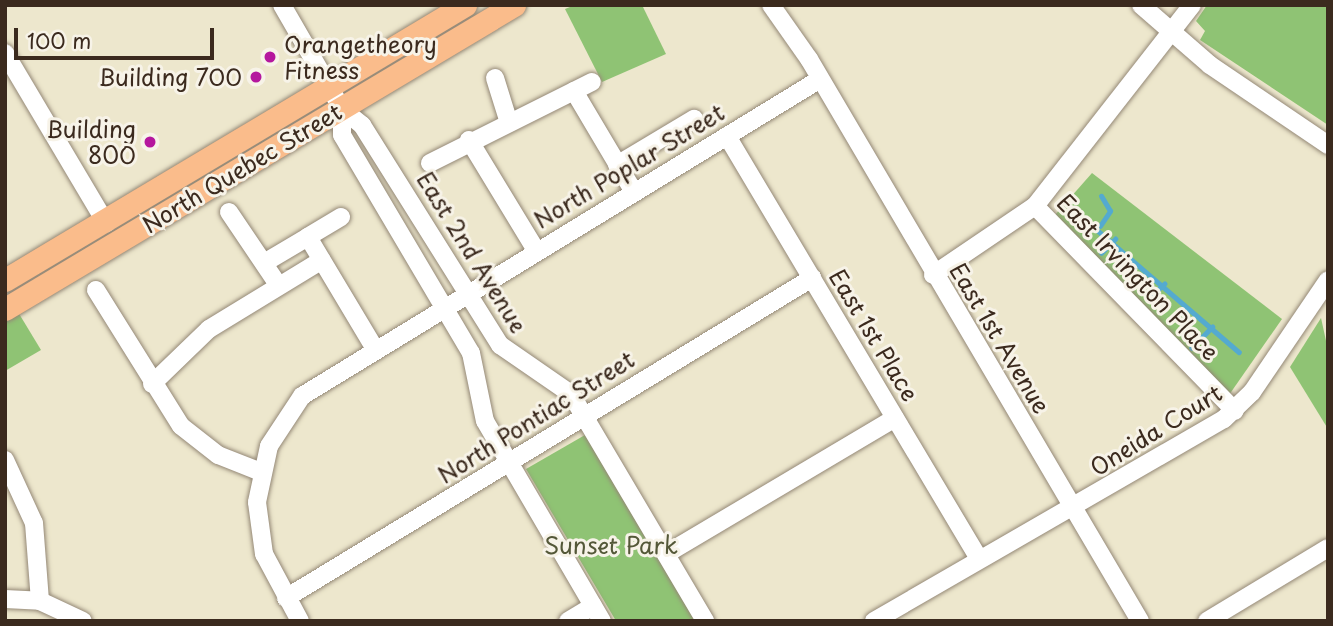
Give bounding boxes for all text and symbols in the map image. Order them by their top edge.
scale bar [18,14,217,58]
text: 100 m [27,24,91,56]
place label: Orangetheory Fitness [284,30,437,84]
marker: Orangetheory Fitness [262,49,278,65]
place label: Building 700 [98,63,242,91]
marker: Building 700 [248,69,264,85]
street label: North Quebec Street [136,97,348,239]
street label: North Poplar Street [528,98,730,234]
place label: Building 800 [46,115,136,169]
marker: Building 800 [142,134,158,150]
street label: East 2nd Avenue [411,166,533,338]
street label: East Irvington Place [1052,189,1224,365]
street label: East 1st Avenue [944,257,1056,419]
street label: East 1st Place [823,263,925,407]
street label: North Pontiac Street [431,345,641,489]
street label: Oneida Court [1086,379,1226,481]
park label: Sunset Park [544,531,678,559]

